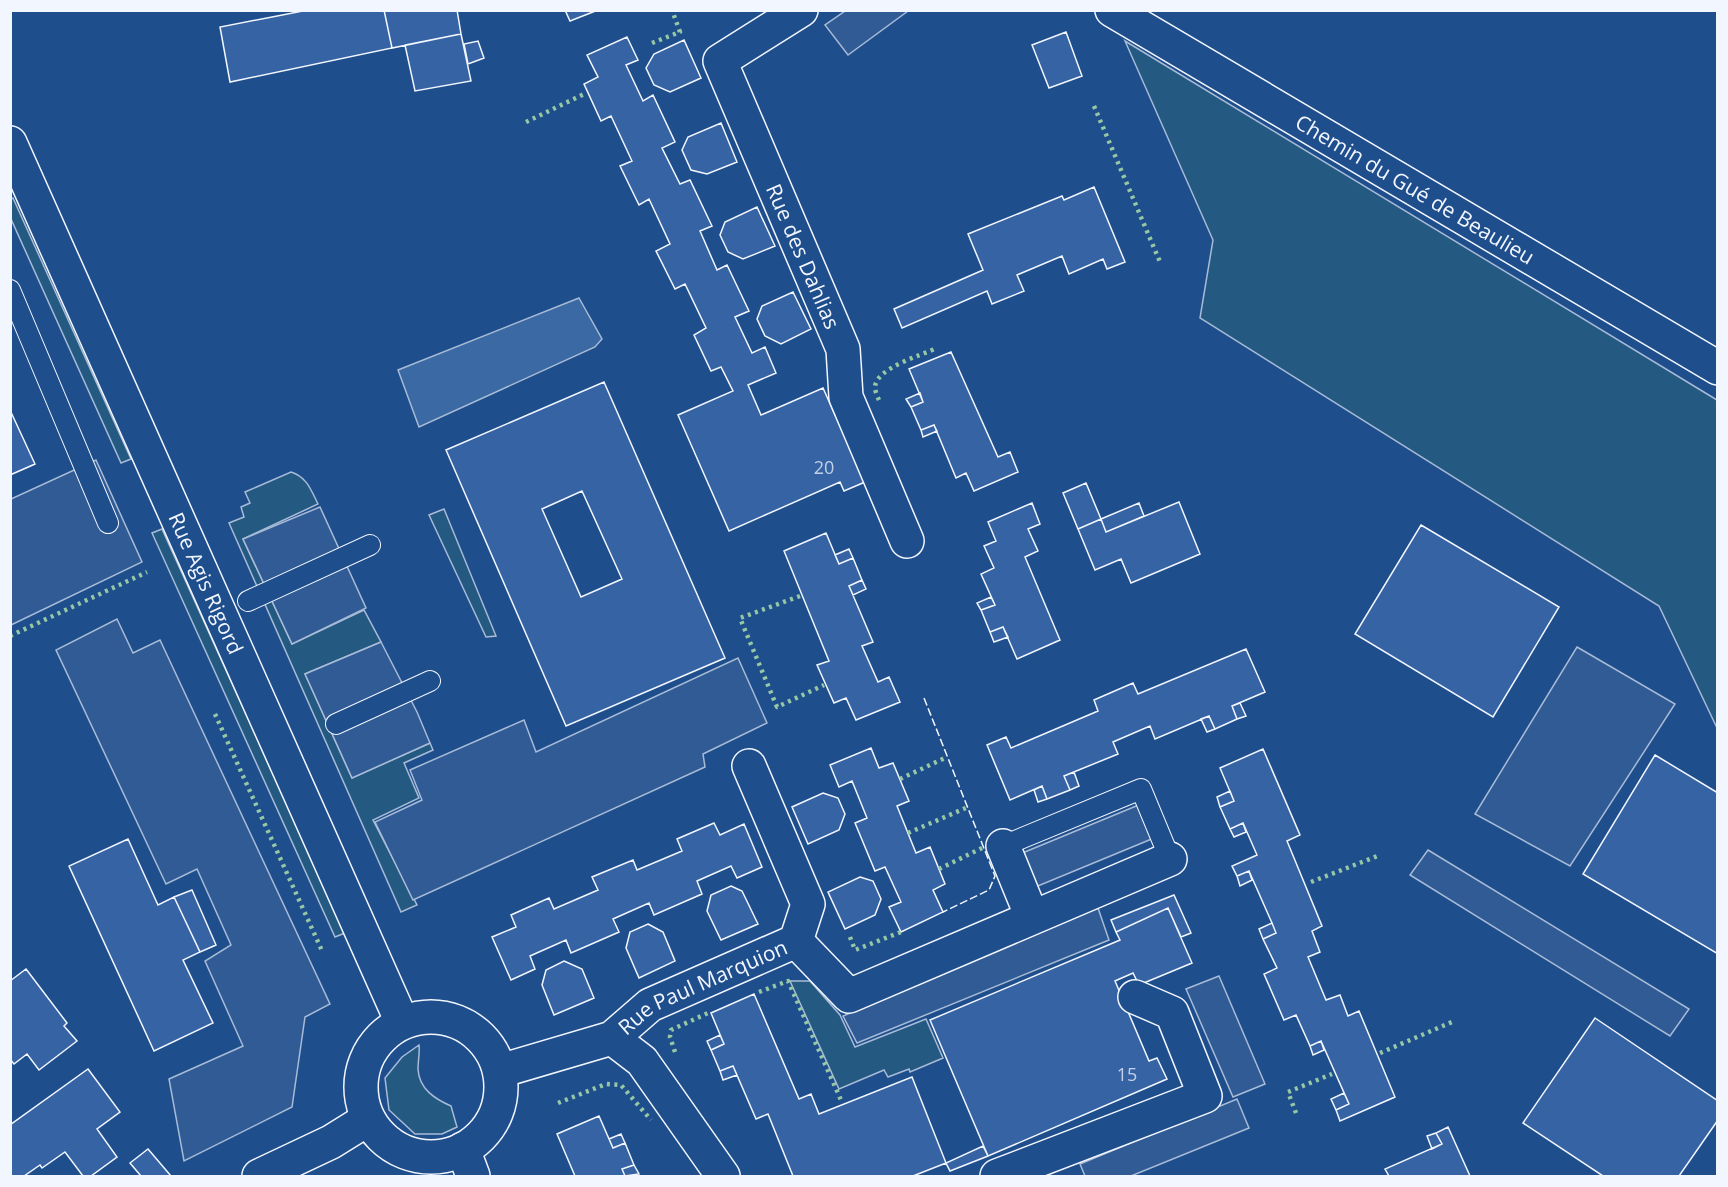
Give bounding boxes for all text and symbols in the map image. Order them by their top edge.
street label: Chemin du Gué de Beaulieu [1290,108,1540,271]
street label: Rue des Dahlias [760,179,847,333]
house number: 20 [814,455,834,479]
street label: Rue Agis Rigord [162,508,250,659]
street label: Rue Paul Marquion [612,933,791,1041]
house number: 15 [1117,1062,1137,1086]

